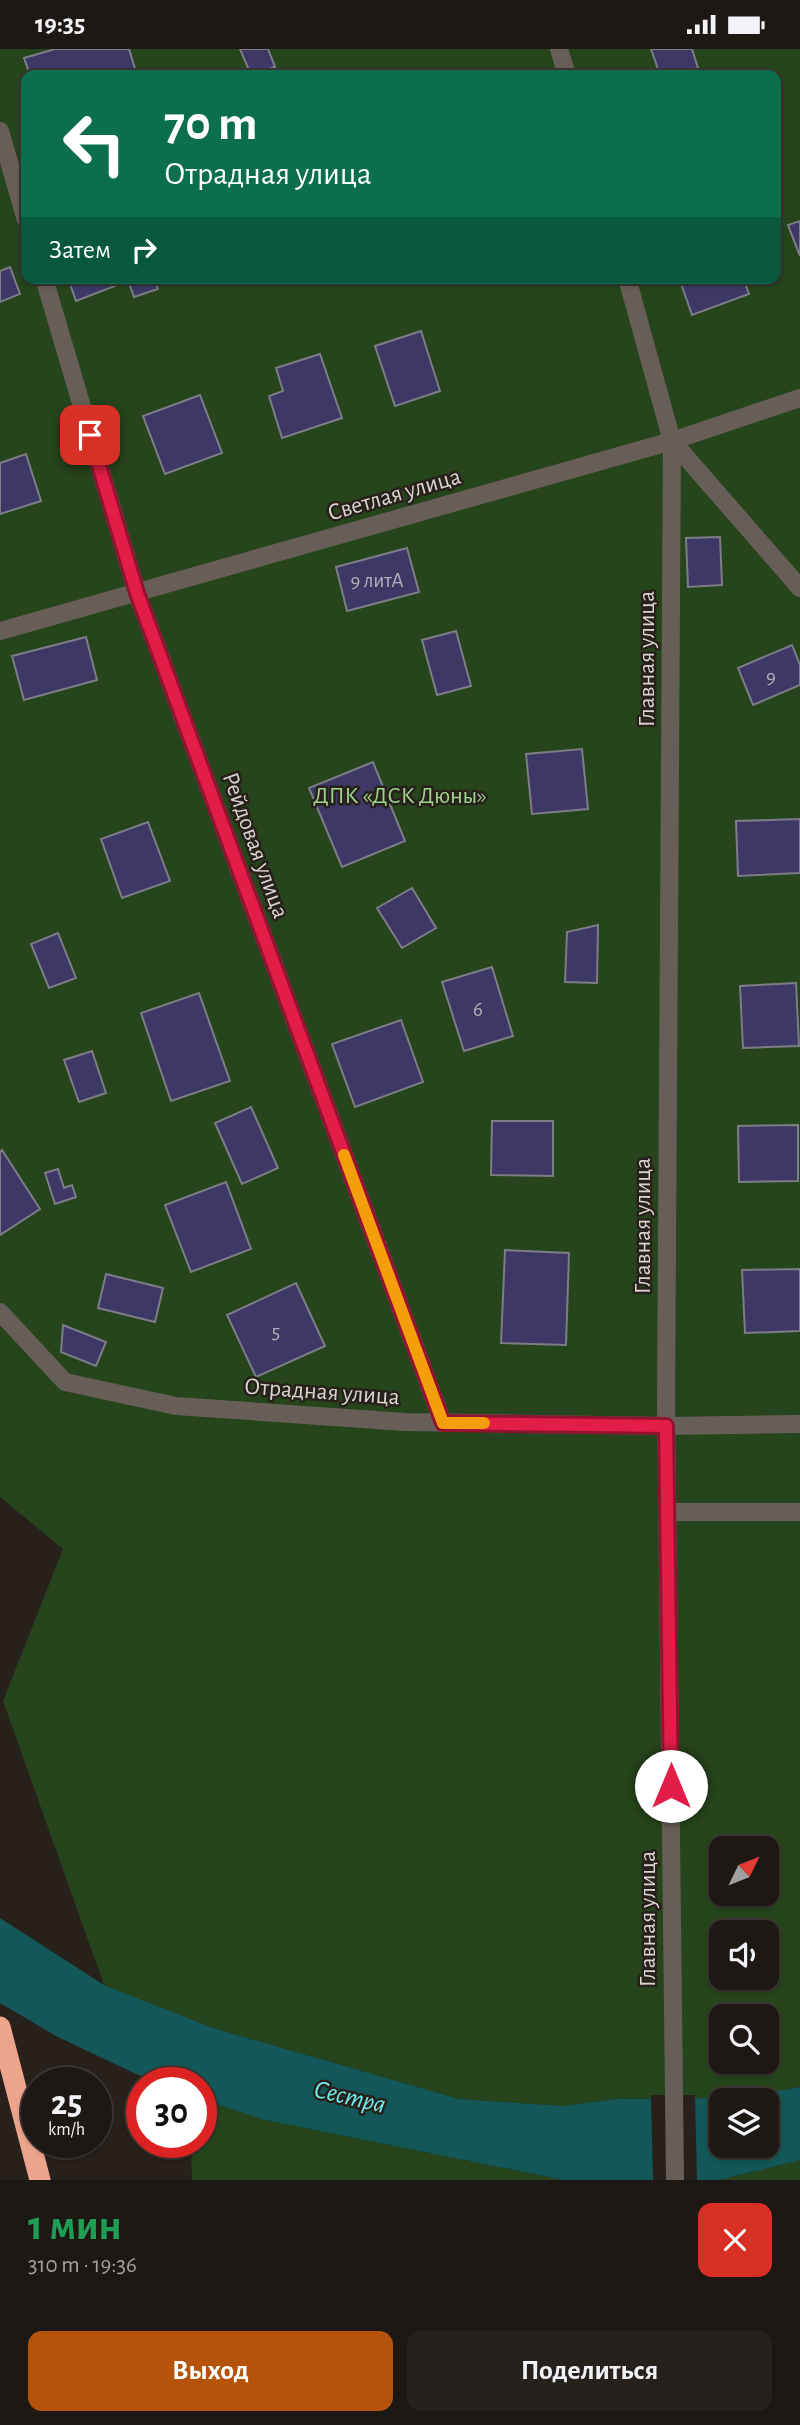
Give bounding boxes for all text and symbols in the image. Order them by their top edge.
text: 19:35 [35,11,85,37]
icon: left [49,98,140,189]
text: 70 m [164,100,258,149]
text: Отрадная улица [164,158,372,190]
icon: right [125,231,163,269]
text: Затем [49,237,111,263]
pin [60,405,120,465]
icon: arrive [71,416,109,454]
street label: Светлая улица [325,464,464,525]
house number: 9 литА [350,570,404,591]
street label: Главная улица [635,591,659,727]
house number: 9 [766,666,776,687]
street label: Рейдовая улица [218,769,293,921]
park label: ДПК «ДСК Дюны» [313,784,487,808]
house number: 6 [473,999,483,1020]
street label: Главная улица [631,1158,655,1294]
house number: 5 [272,1321,280,1342]
street label: Отрадная улица [243,1375,400,1409]
position arrow [634,1749,708,1823]
north arrow [709,1836,779,1906]
map controls [709,1836,779,2158]
street label: Главная улица [636,1851,660,1987]
button: sound [709,1920,779,1990]
button: search [709,2004,779,2074]
speed limit sign: 30 [126,2067,217,2158]
water label: Сестра [311,2076,388,2118]
text: 25 [51,2086,82,2121]
button: layers [709,2088,779,2158]
text: km/h [48,2121,85,2139]
button: close [698,2203,772,2277]
text: 1 мин [28,2205,122,2247]
text: 310 m · 19:36 [28,2254,137,2277]
button: Выход [28,2331,393,2411]
button: Поделиться [407,2331,772,2411]

